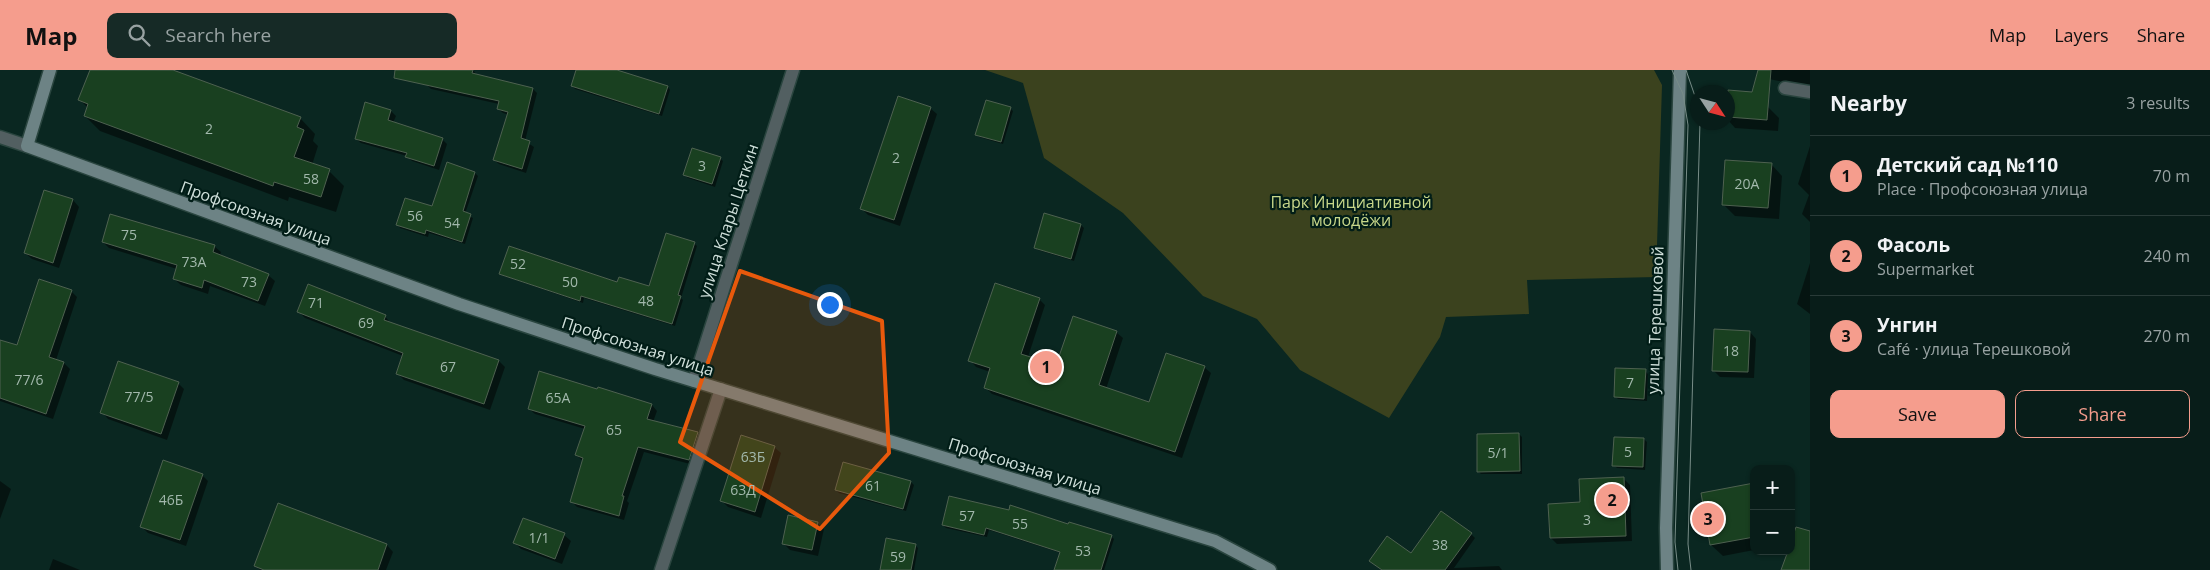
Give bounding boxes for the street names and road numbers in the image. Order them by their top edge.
street label: улица Клары Цеткин [693,141,763,301]
street label: Профсоюзная улица [177,175,335,251]
street label: улица Терешковой [1641,246,1669,394]
street label: Профсоюзная улица [559,311,717,381]
street label: Профсоюзная улица [946,432,1104,500]

